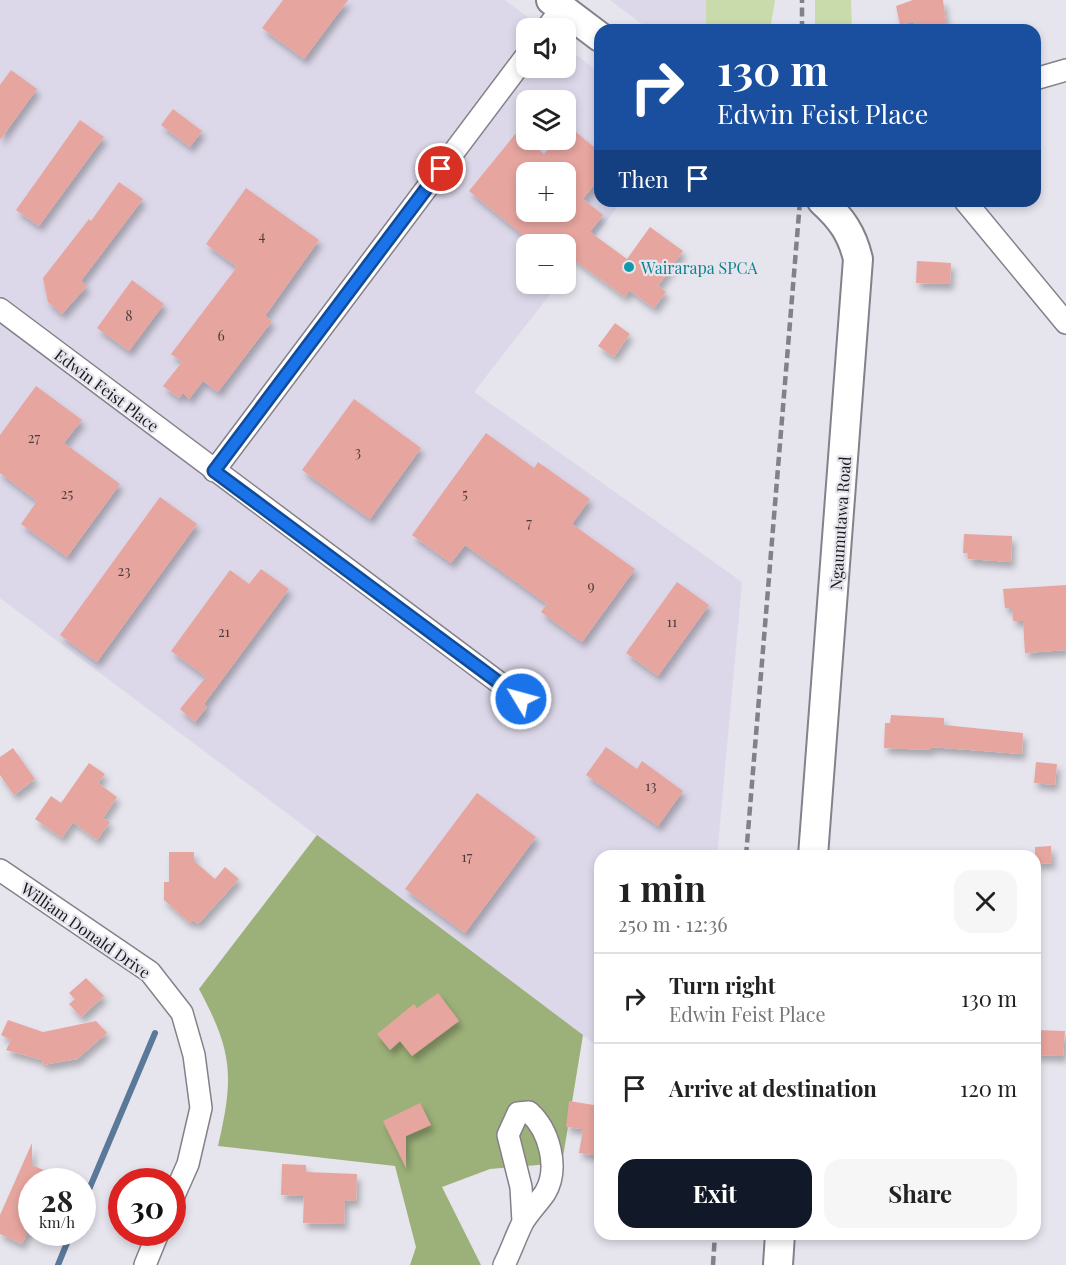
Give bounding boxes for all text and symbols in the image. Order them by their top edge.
map controls [516,18,576,294]
button: sound [516,18,576,78]
text: 130 m [717,41,828,97]
icon: right [618,48,696,126]
button: layers [516,90,576,150]
text: Edwin Feist Place [717,95,928,131]
pin [415,143,466,194]
icon: arrive [424,152,457,185]
button: + [516,162,576,222]
icon: arrive [681,162,714,195]
text: Then [618,164,669,194]
house number: 4 [259,226,266,245]
button: − [516,234,576,294]
place label: Wairarapa SPCA [640,257,759,278]
marker: Wairarapa SPCA [622,260,636,274]
house number: 8 [125,306,133,325]
house number: 6 [217,326,225,345]
street label: Edwin Feist Place [51,344,163,436]
house number: 27 [28,428,41,447]
house number: 3 [355,442,361,461]
street label: Ngaumutawa Road [825,455,855,591]
house number: 25 [61,484,73,503]
house number: 5 [462,484,468,503]
house number: 7 [526,513,532,532]
house number: 23 [117,561,131,580]
house number: 9 [587,576,595,595]
house number: 11 [667,612,677,631]
house number: 21 [218,622,230,641]
position arrow [489,667,553,731]
house number: 13 [645,776,657,795]
house number: 17 [462,847,473,866]
text: 1 min [618,863,706,911]
button: close [954,870,1017,933]
street label: William Donald Drive [16,877,155,983]
text: 250 m · 12:36 [618,910,728,937]
text: Turn right [669,970,775,1000]
icon: right [618,982,651,1015]
text: 130 m [961,983,1017,1013]
text: Edwin Feist Place [669,1000,826,1027]
icon: arrive [618,1072,651,1105]
text: Arrive at destination [669,1073,877,1103]
text: 120 m [960,1073,1017,1103]
button: Exit [618,1159,812,1228]
button: Share [824,1159,1017,1228]
speed limit sign: 30 [108,1168,186,1246]
text: 28 [41,1180,73,1220]
text: km/h [39,1212,75,1232]

